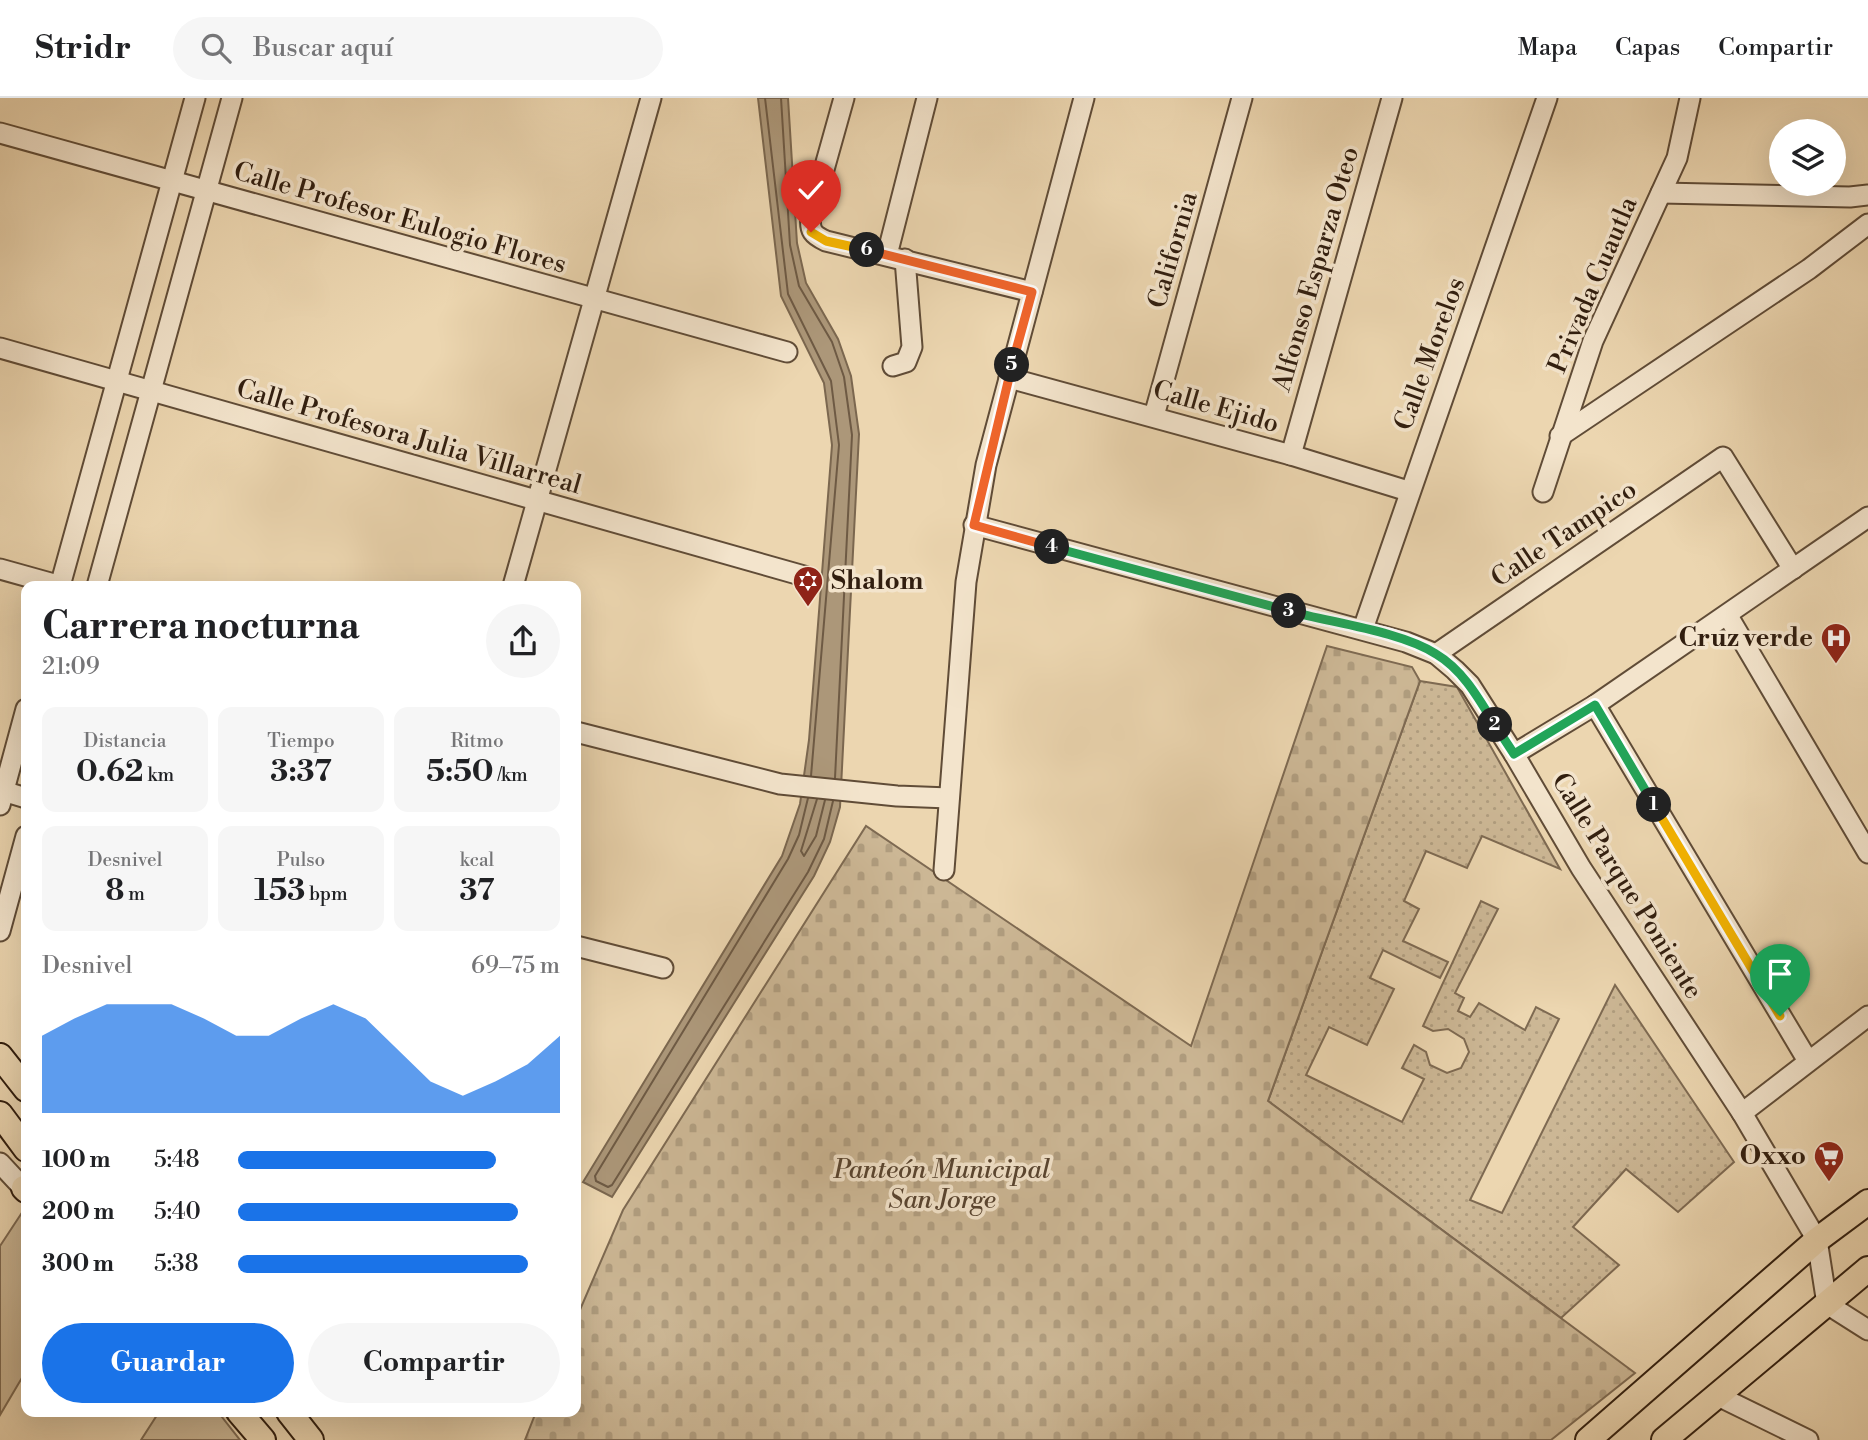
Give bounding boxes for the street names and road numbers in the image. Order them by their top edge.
street label: Alfonso Esparza Oteo [1266,143,1366,396]
street label: Calle Profesor Eulogio Flores [230,155,570,281]
street label: California [1141,187,1205,312]
street label: Privada Cuautla [1541,191,1645,378]
street label: Calle Morelos [1388,273,1472,435]
street label: Calle Profesora Julia Villarreal [233,372,585,502]
street label: Calle Ejido [1149,374,1283,440]
street label: Calle Tampico [1485,474,1643,594]
street label: Calle Parque Poniente [1544,767,1710,1005]

